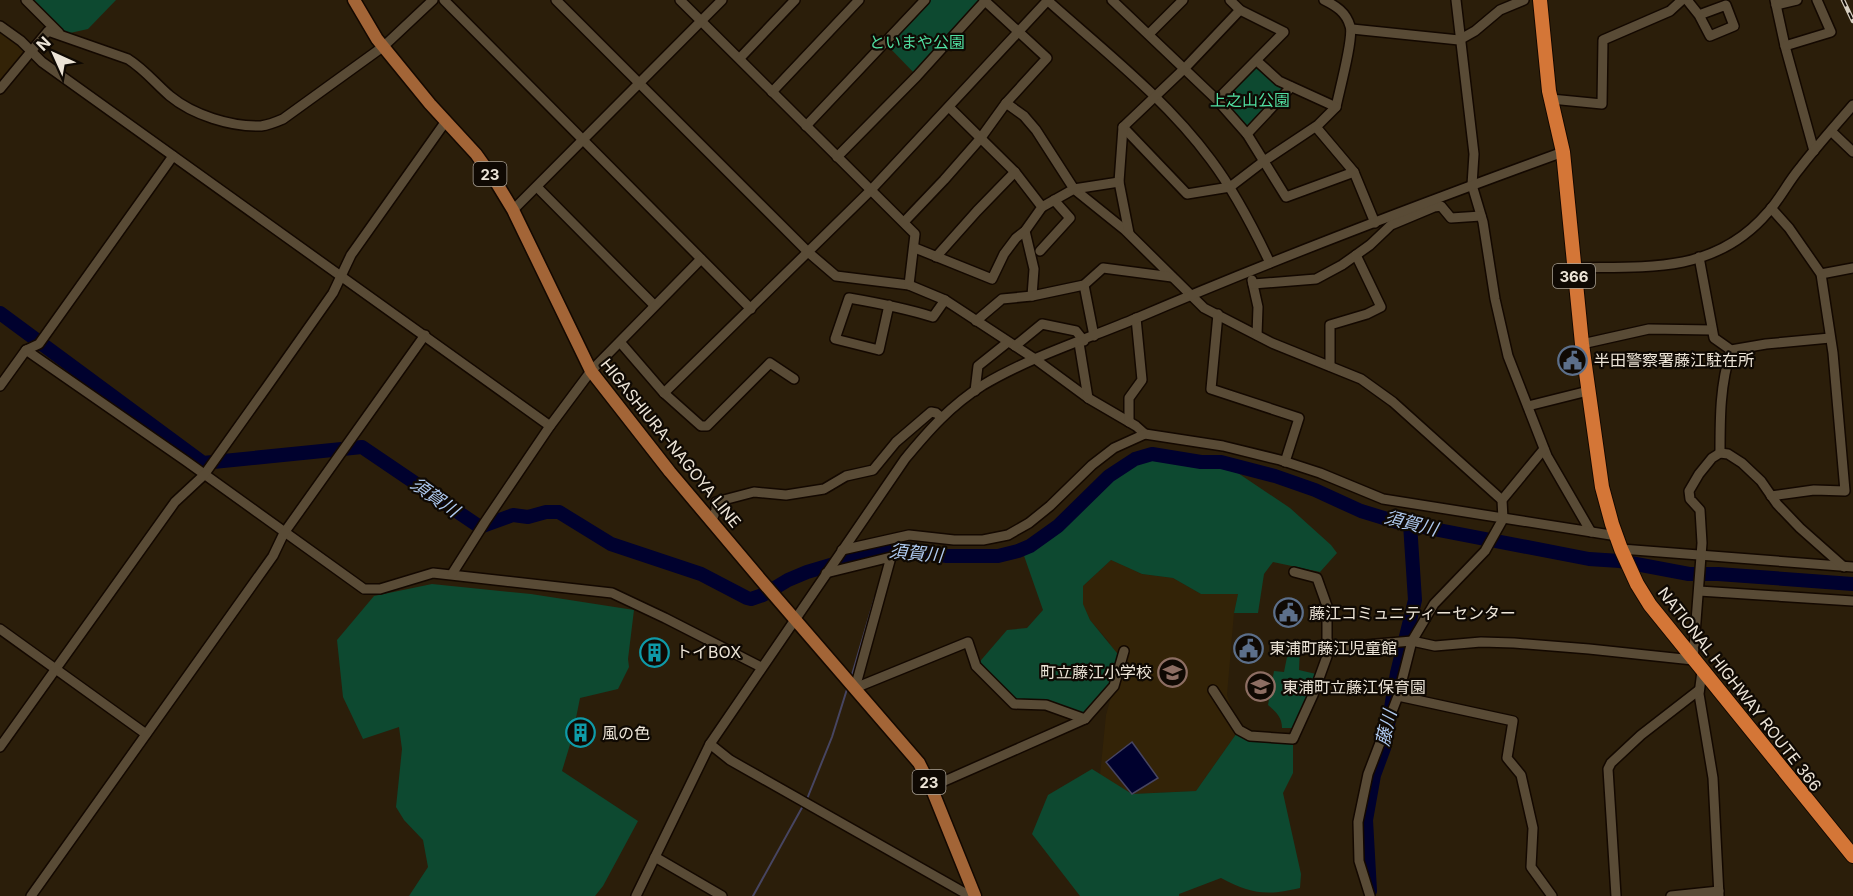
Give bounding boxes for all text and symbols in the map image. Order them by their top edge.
north arrow [24,24,84,84]
text: N [32,32,55,55]
park label: といまや公園 [869,32,965,52]
park label: 上之山公園 [1210,90,1290,110]
road number: 23 [474,162,506,186]
road number: 366 [1553,264,1595,288]
public building icon: 半田警察署藤江駐在所 [1557,344,1589,376]
place label: 半田警察署藤江駐在所 [1594,350,1754,370]
street label: HIGASHIURA-NAGOYA LINE [597,354,745,532]
water label: 須賀川 [407,473,465,522]
water label: 須賀川 [1382,506,1442,540]
water label: 須賀川 [888,540,946,566]
street label: NATIONAL HIGHWAY ROUTE 366 [1654,583,1826,795]
public building icon: 藤江コミュニティーセンター [1272,597,1304,629]
place label: 藤江コミュニティーセンター [1309,603,1516,623]
public building icon: 東浦町藤江児童館 [1232,632,1264,664]
building icon: トイBOX [639,636,671,668]
place label: 東浦町藤江児童館 [1269,638,1397,658]
place label: トイBOX [676,642,741,662]
school or university icon: 町立藤江小学校 [1157,656,1189,688]
place label: 町立藤江小学校 [1040,662,1152,682]
school or university icon: 東浦町立藤江保育園 [1245,671,1277,703]
place label: 東浦町立藤江保育園 [1282,677,1426,697]
water label: 藤川 [1372,706,1401,748]
building icon: 風の色 [565,717,597,749]
place label: 風の色 [602,723,650,743]
road number: 23 [912,770,946,794]

